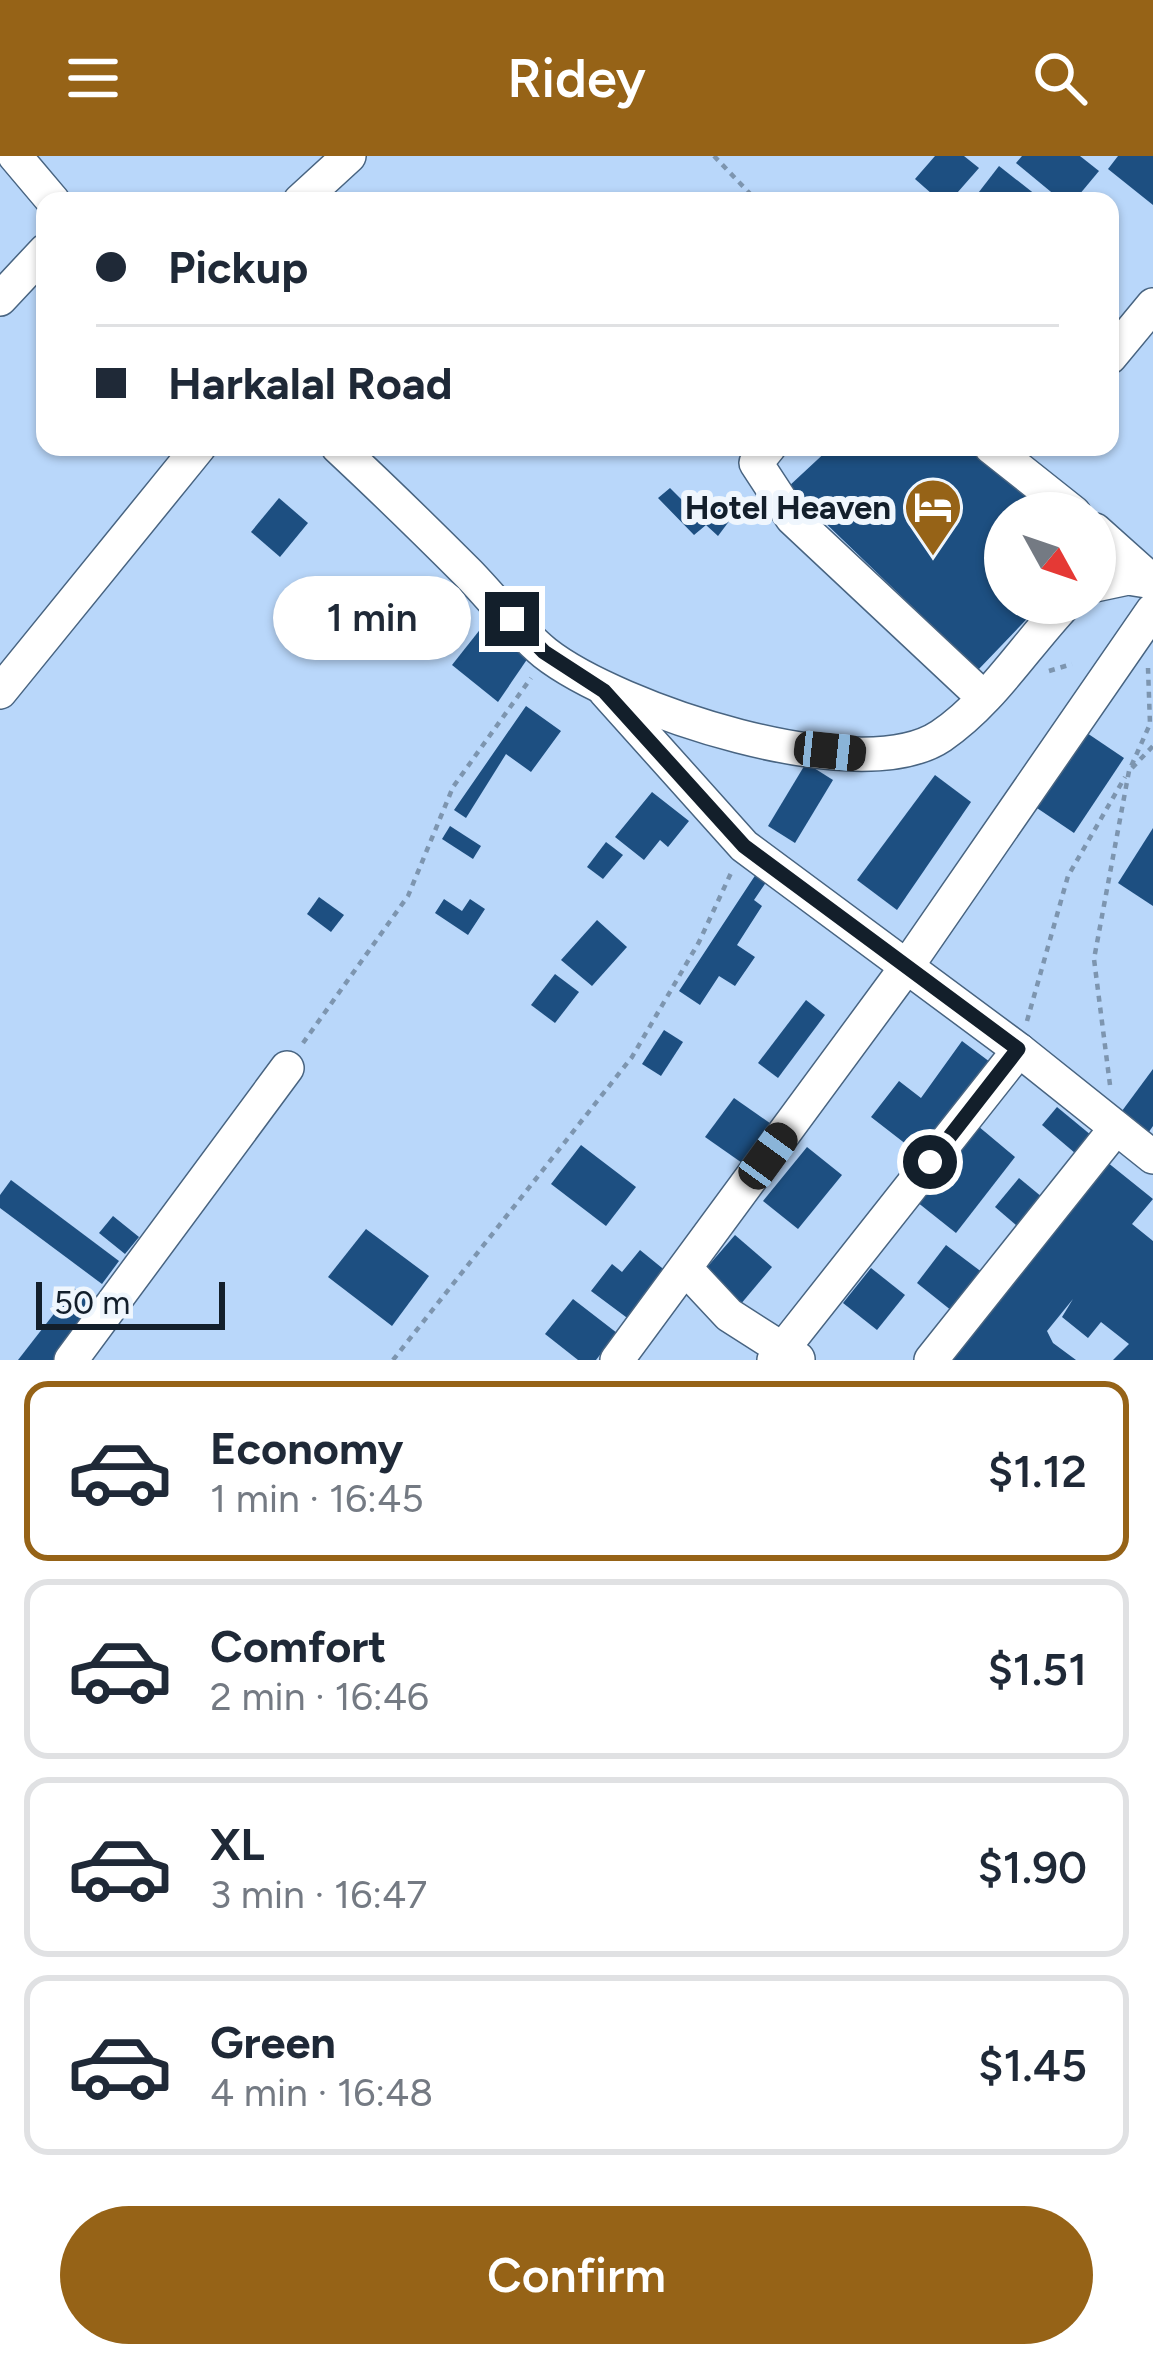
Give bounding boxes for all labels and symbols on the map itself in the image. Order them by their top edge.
hotel icon: Hotel Heaven [902,476,964,558]
place label: Hotel Heaven [685,488,891,527]
north arrow [984,492,1116,624]
callout: 1 min [272,577,470,661]
route end [485,592,539,646]
car [792,729,868,773]
car [732,1116,804,1196]
route start [903,1135,957,1189]
scale bar [36,1276,225,1329]

